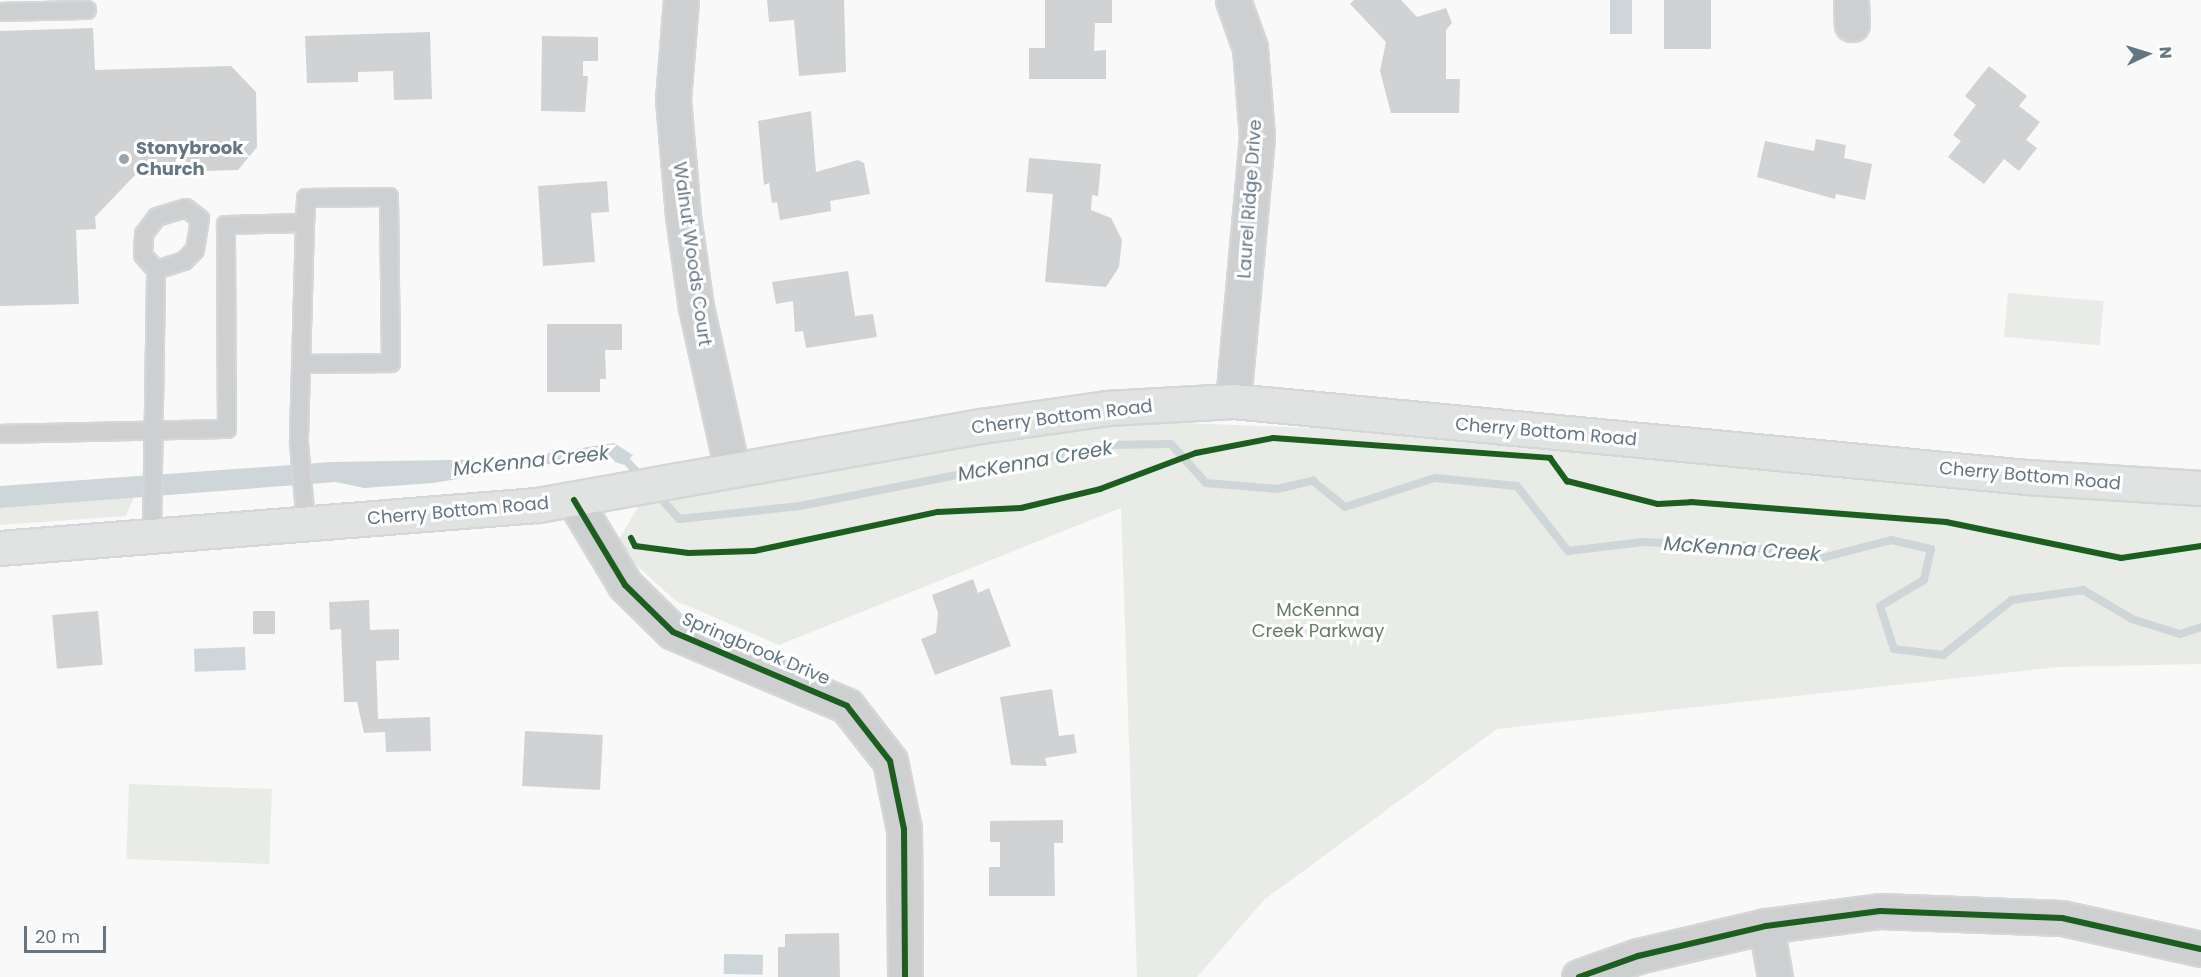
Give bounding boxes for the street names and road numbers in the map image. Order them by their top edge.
street label: Laurel Ridge Drive [1234,119,1266,279]
street label: Walnut Woods Court [668,161,716,347]
street label: Cherry Bottom Road [970,395,1154,439]
street label: Cherry Bottom Road [1454,413,1638,451]
street label: Cherry Bottom Road [1938,457,2122,495]
street label: Cherry Bottom Road [366,492,550,530]
street label: Springbrook Drive [679,608,833,690]

